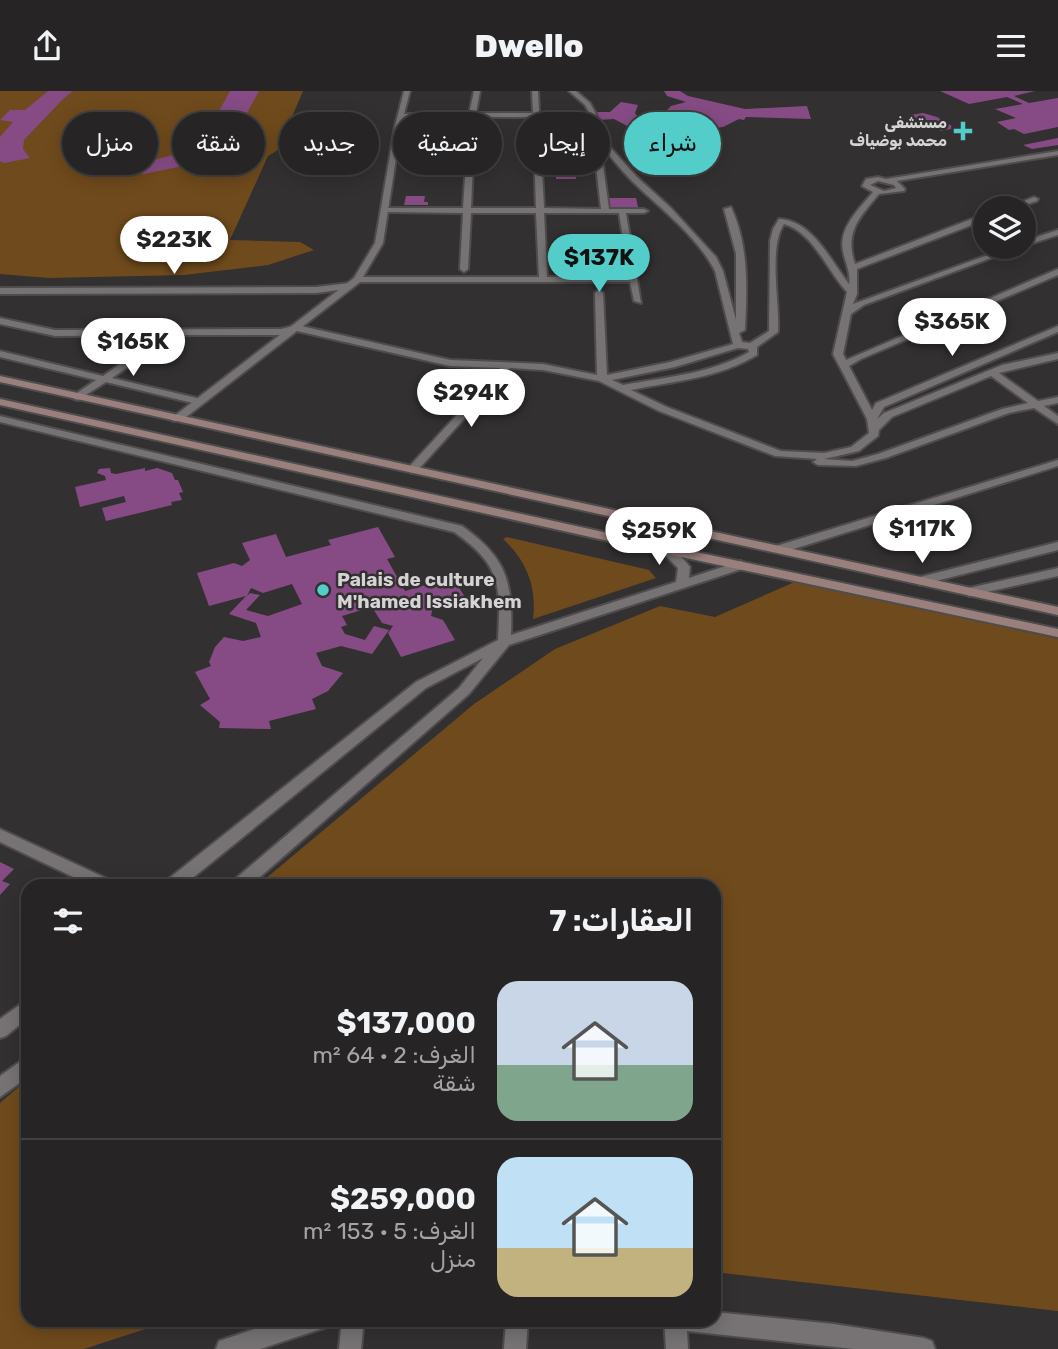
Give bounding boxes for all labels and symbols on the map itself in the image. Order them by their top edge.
place label: مستشفى محمد بوضياف [849,113,947,150]
marker: مستشفى محمد بوضياف [953,121,973,141]
pin: $223K [125,216,223,276]
pin: $137K [550,235,648,294]
pin: $365K [903,299,1001,358]
pin: $165K [84,319,182,378]
pin: $294K [422,369,520,429]
pin: $117K [873,505,971,565]
pin: $259K [610,507,708,567]
place label: Palais de culture M'hamed Issiakhem [337,568,522,613]
marker: Palais de culture M'hamed Issiakhem [315,582,331,598]

